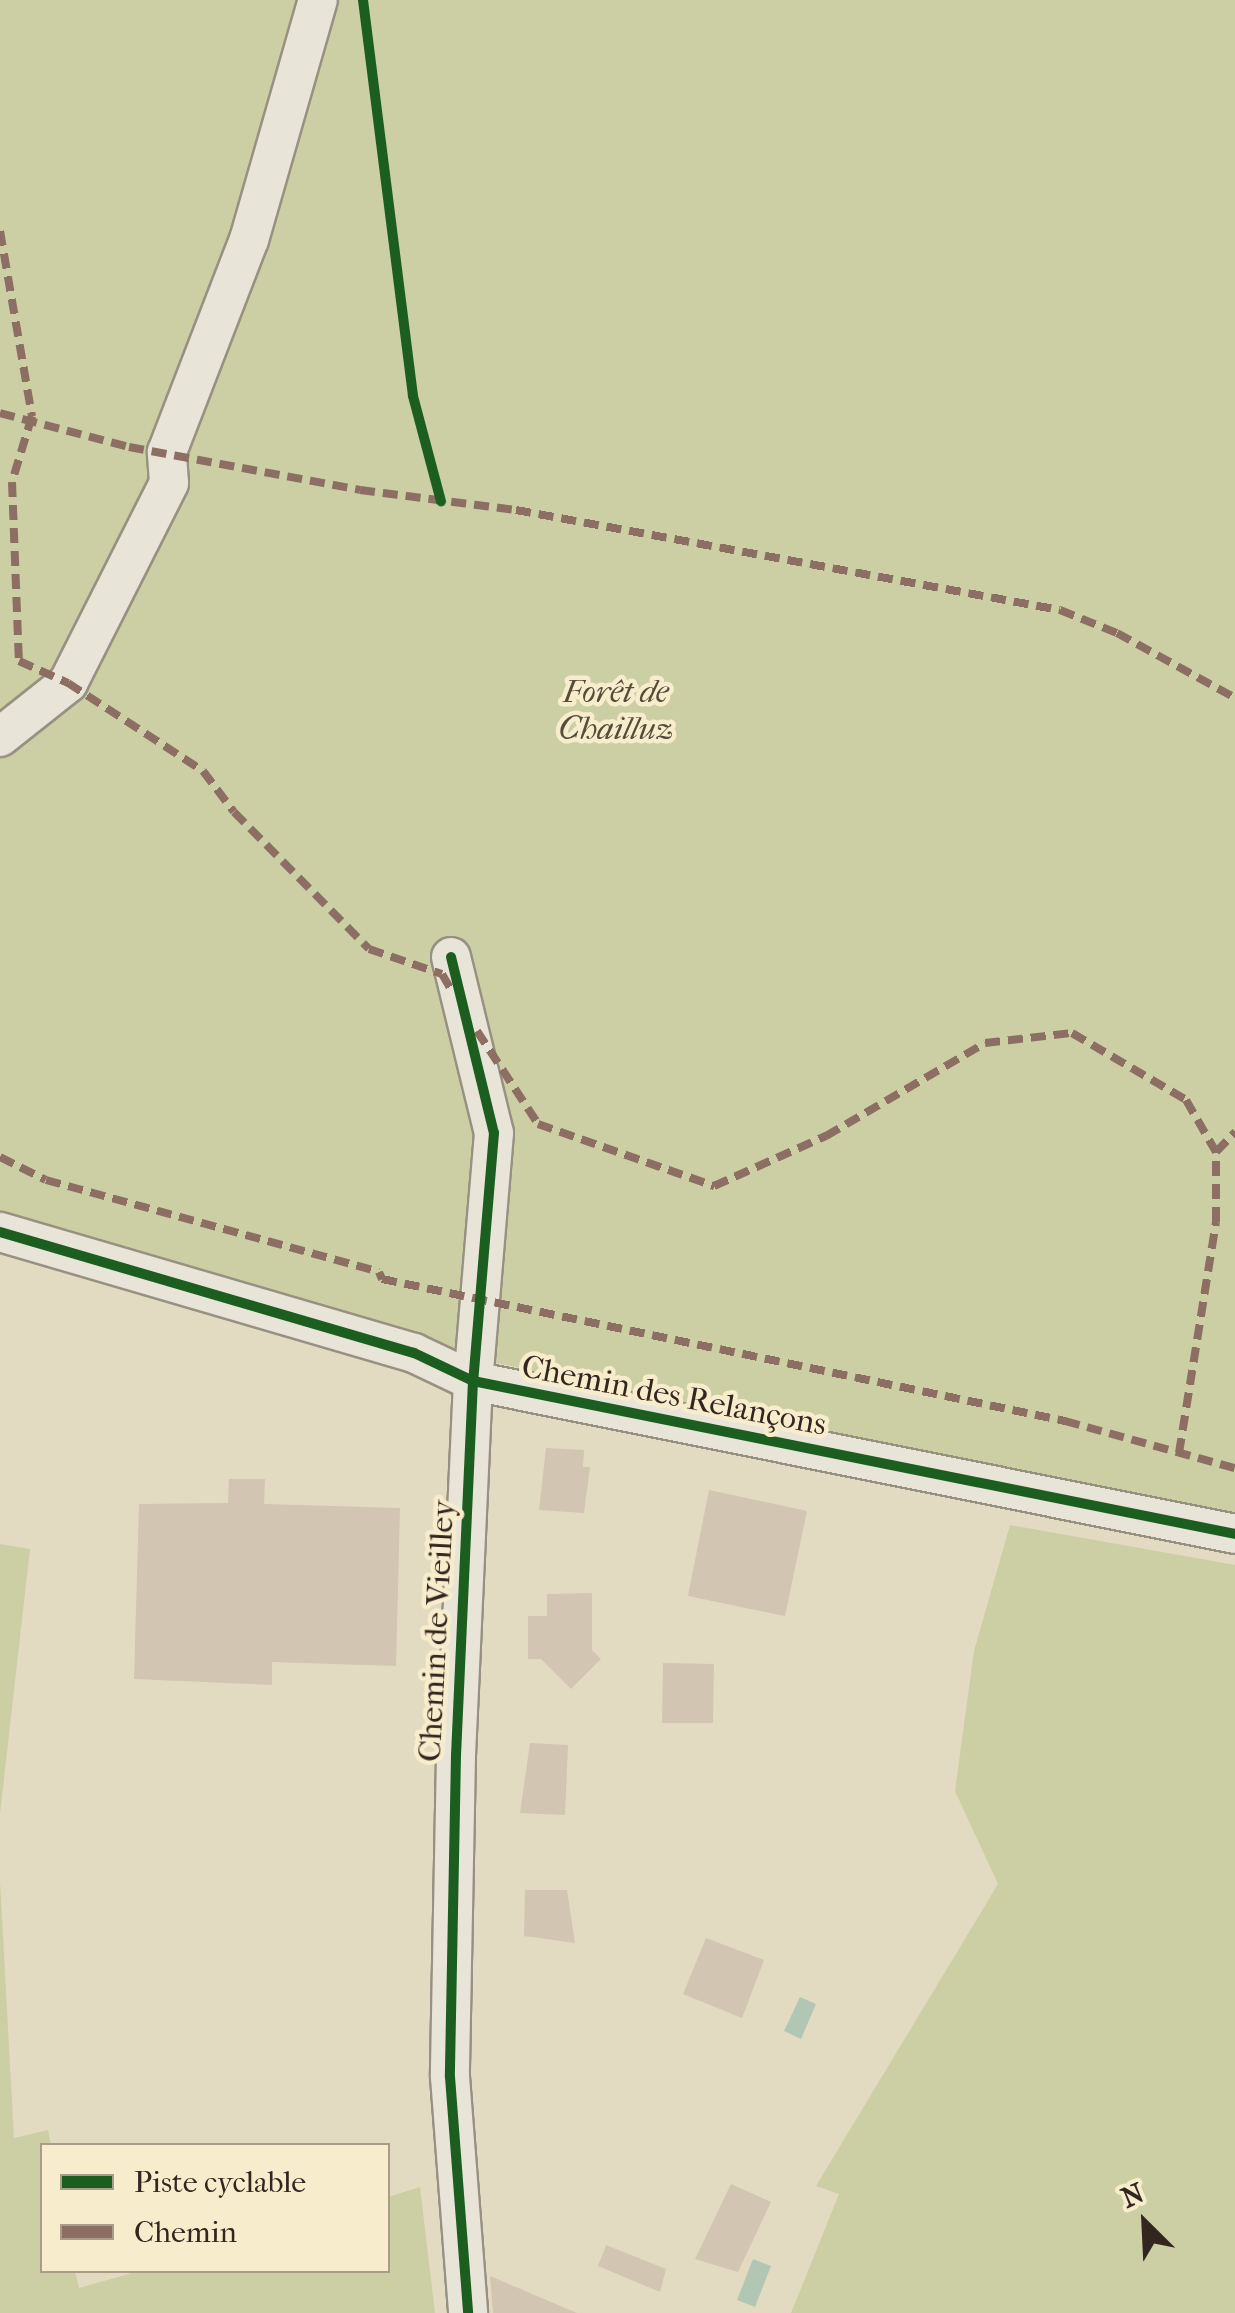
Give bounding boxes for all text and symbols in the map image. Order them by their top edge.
park label: Forêt de Chailluz [558,674,674,749]
street label: Chemin des Relançons [518,1348,830,1444]
street label: Chemin de Vieilley [411,1499,463,1763]
legend [40,2143,390,2273]
text: Piste cyclable [134,2165,306,2200]
north arrow [1095,2173,1195,2273]
text: N [1116,2176,1149,2215]
text: Chemin [134,2215,237,2250]

